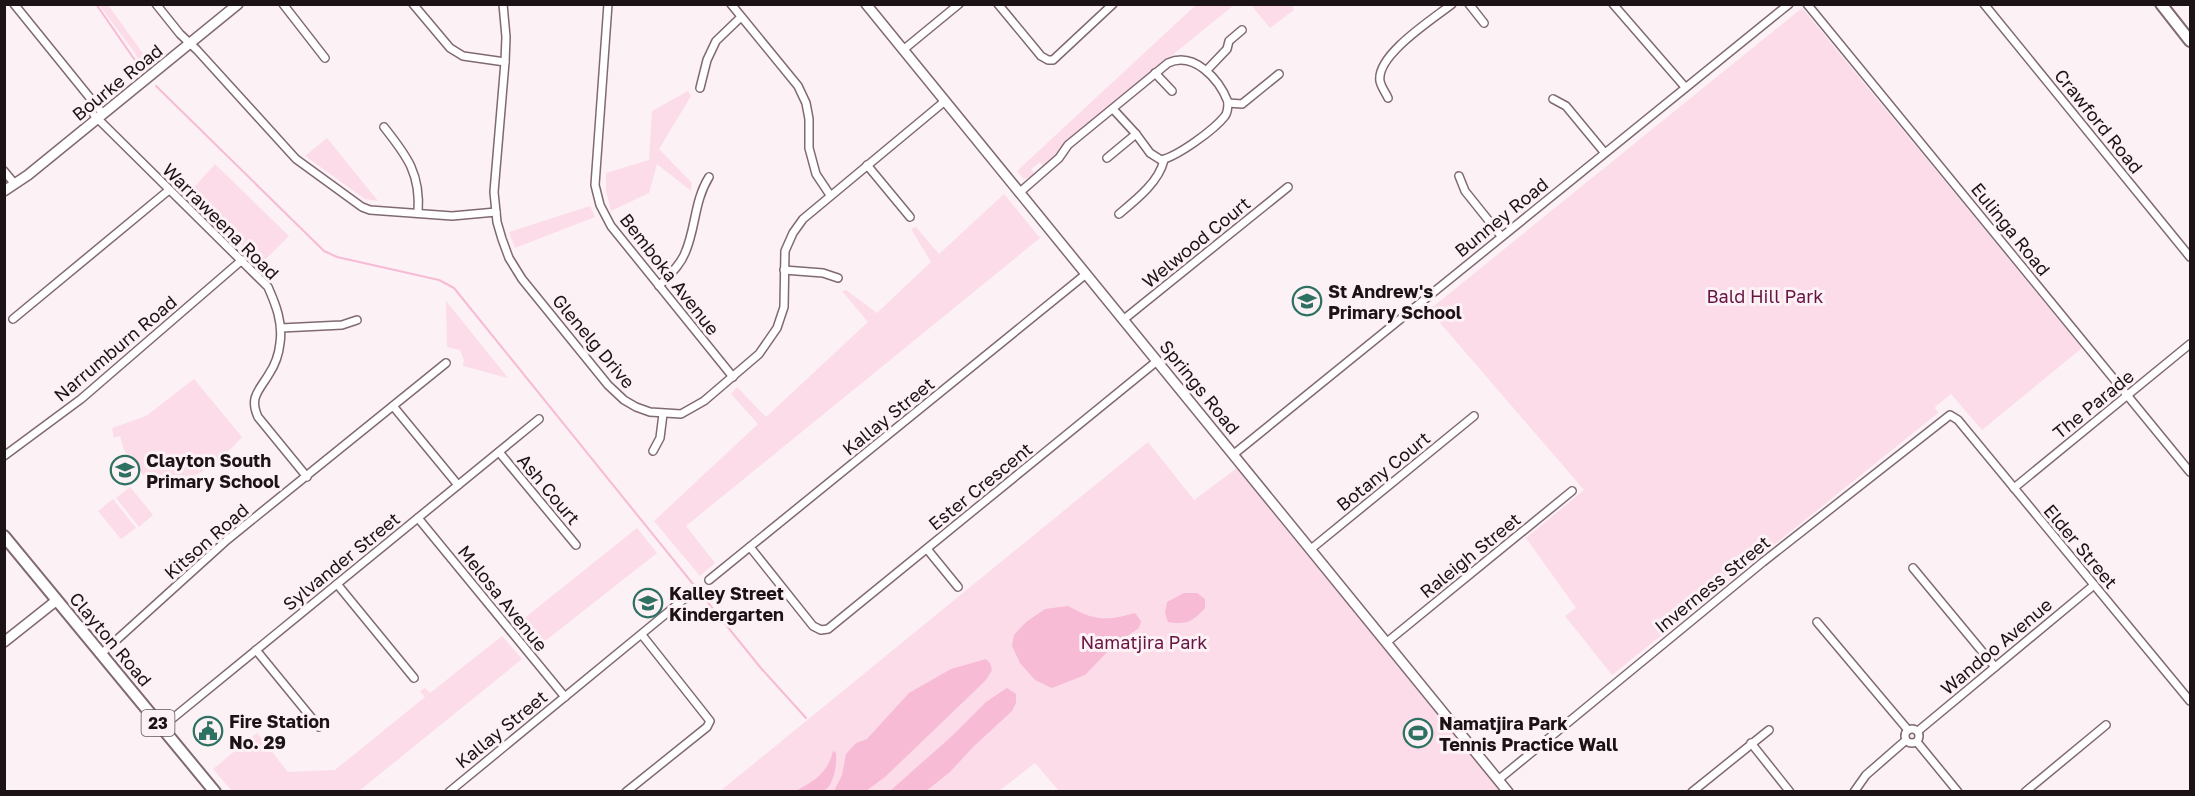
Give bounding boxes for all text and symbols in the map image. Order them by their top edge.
street label: Bourke Road [67,39,167,125]
street label: Crawford Road [2050,64,2148,178]
street label: Warraweena Road [158,158,284,284]
street label: Bunney Road [1450,173,1552,261]
street label: Eulinga Road [1967,178,2055,280]
street label: Welwood Court [1138,192,1254,292]
street label: Bemboka Avenue [616,209,724,339]
place label: St Andrew's Primary School [1328,280,1462,323]
school or university icon: St Andrew's Primary School [1291,285,1323,317]
park label: Bald Hill Park [1707,285,1823,307]
street label: Narrumburn Road [49,290,181,406]
street label: Glenelg Drive [548,290,640,392]
street label: Springs Road [1155,336,1245,438]
street label: The Parade [2048,365,2138,443]
street label: Kallay Street [838,372,938,460]
street label: Botany Court [1332,427,1434,515]
street label: Ester Crescent [924,437,1036,535]
place label: Clayton South Primary School [146,449,280,492]
street label: Ash Court [513,449,585,529]
school or university icon: Clayton South Primary School [109,454,141,486]
street label: Kitson Road [159,498,253,584]
street label: Elder Street [2040,500,2122,592]
street label: Sylvander Street [278,507,404,615]
street label: Raleigh Street [1415,508,1525,602]
street label: Inverness Street [1650,531,1774,637]
street label: Melosa Avenue [454,541,552,655]
place label: Kalley Street Kindergarten [669,582,784,625]
street label: Clayton Road [65,587,157,691]
school or university icon: Kalley Street Kindergarten [632,587,664,619]
street label: Wandoo Avenue [1936,593,2056,699]
park label: Namatjira Park [1080,631,1208,653]
street label: Kallay Street [451,685,551,773]
road number: 23 [142,710,174,736]
place label: Fire Station No. 29 [229,710,330,753]
place label: Namatjira Park Tennis Practice Wall [1439,712,1618,755]
public building icon: Fire Station No. 29 [192,715,224,747]
sports icon: Namatjira Park Tennis Practice Wall [1402,717,1434,749]

